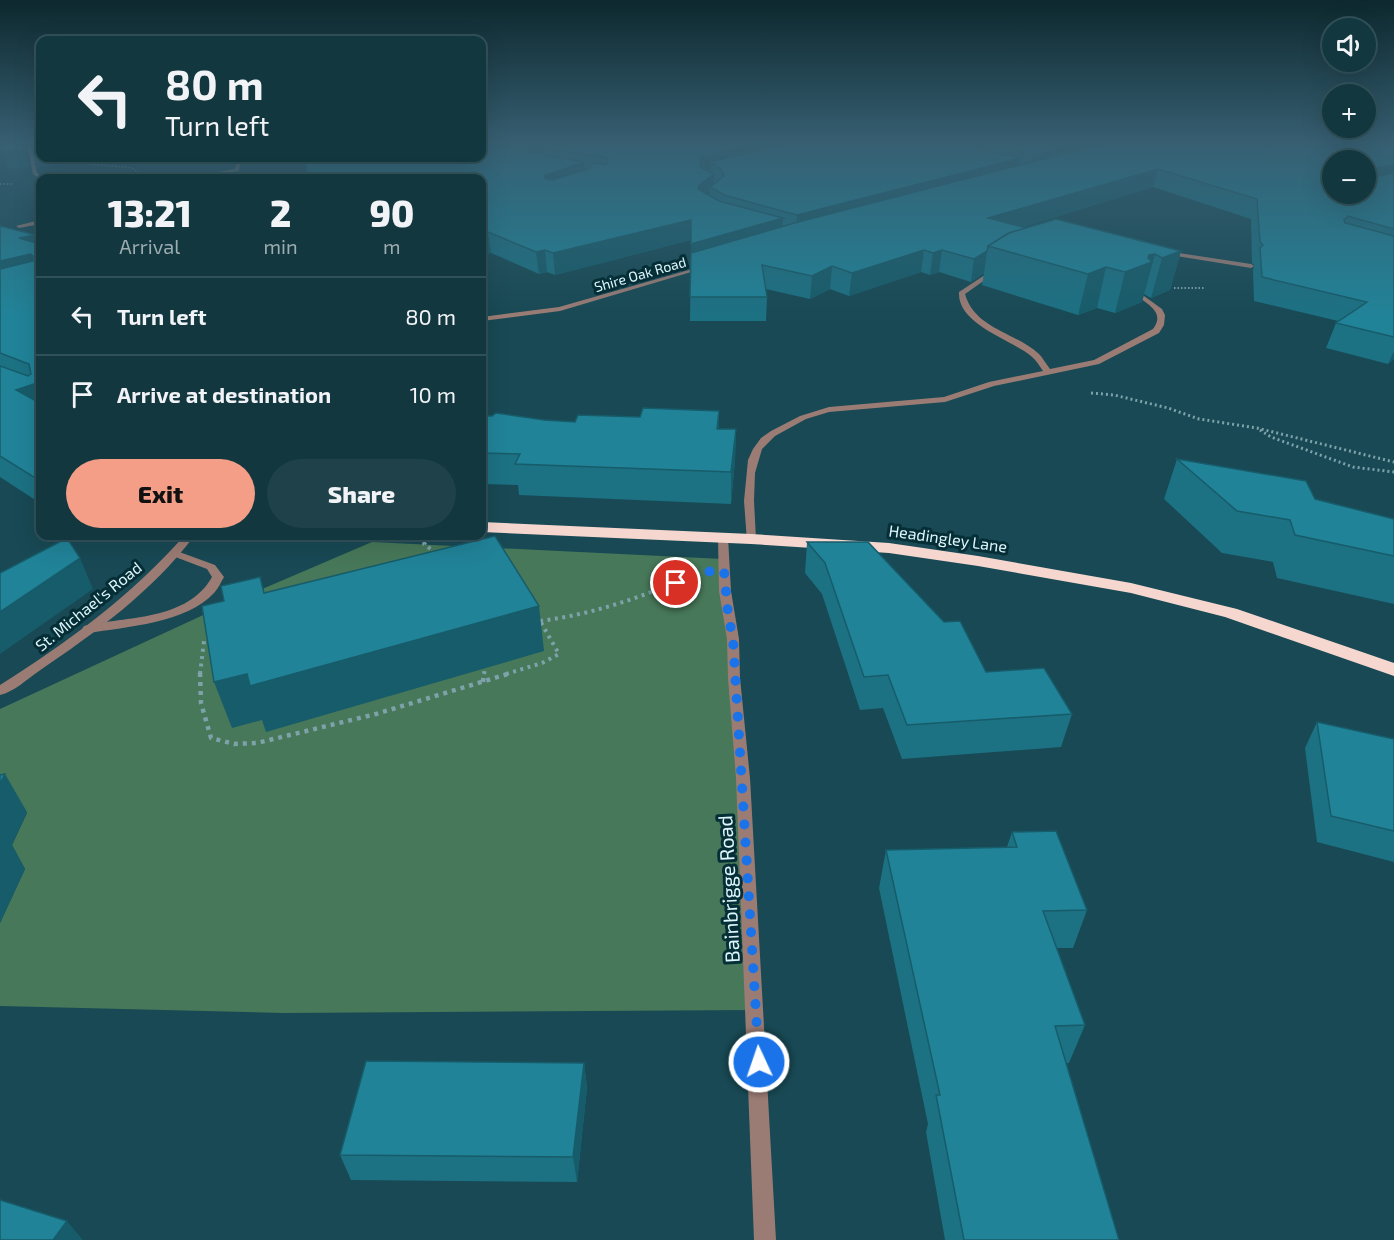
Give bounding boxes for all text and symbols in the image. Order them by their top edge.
map controls [1322,18,1376,204]
button: sound [1322,18,1376,72]
text: 80 m [165,58,264,108]
icon: left [66,60,144,138]
button: + [1322,84,1376,138]
text: Turn left [165,109,269,141]
button: − [1322,150,1376,204]
text: 13:21 [108,191,192,234]
text: 2 [270,191,291,234]
text: 90 [369,191,414,234]
text: Arrival [119,234,180,258]
text: min [264,234,298,258]
text: m [383,234,401,258]
street label: Shire Oak Road [592,253,688,295]
icon: left [66,300,99,333]
text: Turn left [117,303,206,329]
text: 80 m [405,303,456,329]
icon: arrive [66,378,99,411]
text: Arrive at destination [117,381,331,407]
text: 10 m [410,381,456,407]
button: Exit [66,459,255,528]
button: Share [267,459,456,528]
street label: Headingley Lane [888,520,1008,556]
street label: St. Michael's Road [31,557,145,655]
pin [650,557,701,608]
icon: arrive [659,566,692,599]
street label: Bainbrigge Road [712,815,744,963]
position arrow [727,1030,791,1094]

